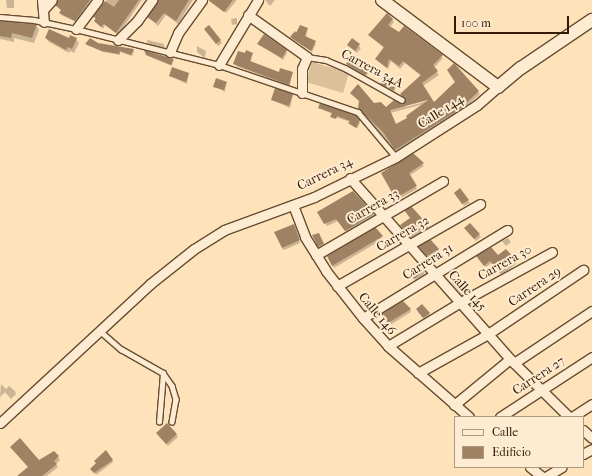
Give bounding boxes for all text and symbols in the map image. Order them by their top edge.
scale bar [456,8,571,34]
text: 100 m [461,16,491,30]
street label: Carrera 34A [338,46,406,92]
street label: Calle 144 [415,92,467,132]
street label: Carrera 34 [295,154,355,194]
street label: Carrera 33 [344,186,402,228]
street label: Carrera 32 [374,213,432,255]
street label: Carrera 31 [400,240,456,284]
street label: Carrera 30 [475,242,535,284]
street label: Carrera 29 [506,264,564,310]
street label: Calle 145 [445,268,489,314]
street label: Calle 146 [355,290,399,338]
street label: Carrera 27 [510,353,568,399]
legend [454,416,584,468]
text: Calle [492,425,518,439]
text: Edificio [492,445,531,459]

